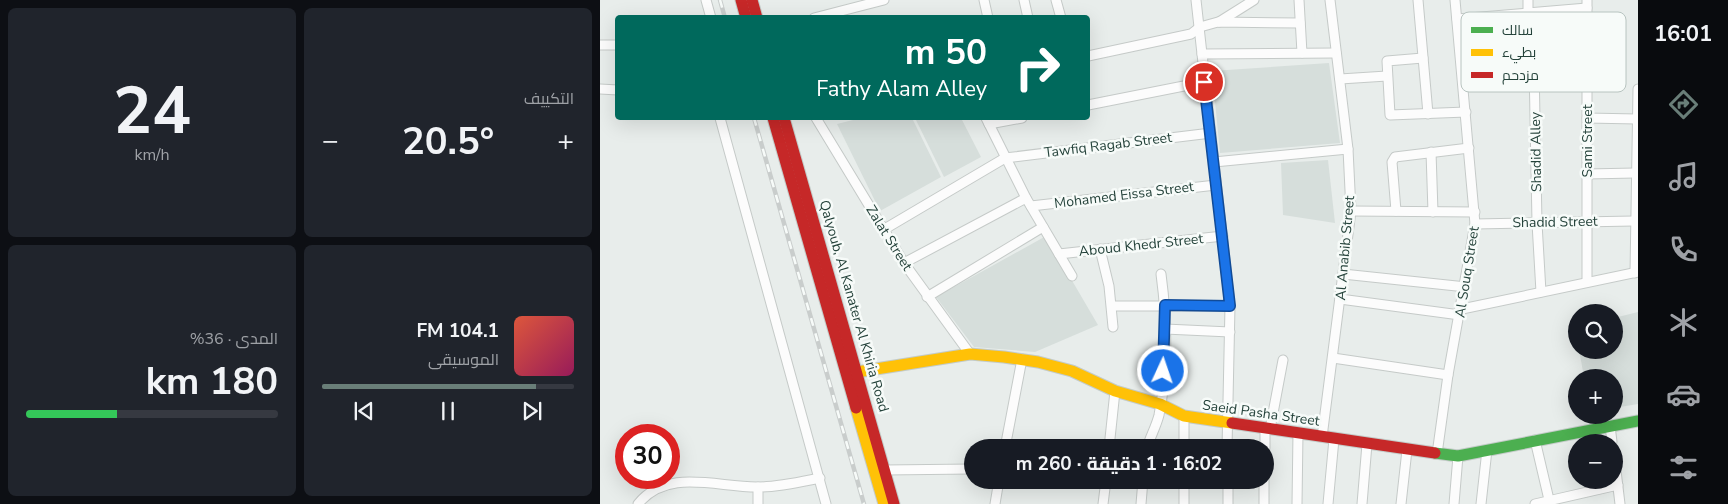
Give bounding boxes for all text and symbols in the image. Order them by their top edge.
legend [1461,12,1626,92]
text: 16:01 [1654,19,1712,49]
text: سالك [1502,21,1533,40]
text: 50 m [905,29,987,76]
icon: right [1005,35,1070,100]
text: بطيء [1502,43,1536,64]
pin [1183,61,1225,103]
text: مزدحم [1502,66,1539,85]
text: 24 [113,67,191,156]
icon: arrive [1190,68,1218,96]
text: Fathy Alam Alley [816,74,987,104]
icon: directions [1666,87,1701,122]
text: التكييف [524,88,574,110]
street label: Sami Street [1578,104,1597,178]
street label: Shadid Alley [1526,111,1546,192]
text: 20.5° [402,116,494,167]
text: − [322,122,339,160]
text: + [557,122,574,160]
street label: Tawfiq Ragab Street [1043,128,1173,162]
text: km/h [134,144,170,166]
icon: music [1666,159,1701,194]
street label: Mohamed Eissa Street [1053,177,1195,213]
street label: Al Anabib Street [1331,195,1359,301]
street label: Qalyoub, Al Kanater Al Khiria Road [815,198,893,414]
street label: Zalat Street [861,202,917,274]
street label: Shadid Street [1512,212,1598,232]
street label: Al Souq Street [1450,225,1484,319]
street label: Aboud Khedr Street [1078,229,1204,261]
icon: phone [1666,232,1701,267]
map controls [1568,304,1623,489]
button: search [1568,304,1623,359]
icon: climate [1666,305,1701,340]
text: 104.1 FM [416,318,499,344]
text: المدى · 36% [190,328,278,350]
position arrow [1136,344,1188,396]
text: الموسيقى [428,349,499,371]
text: 180 km [146,356,278,407]
button: + [1568,369,1623,424]
icon: car [1666,377,1701,412]
street label: Saeid Pasha Street [1201,395,1321,431]
icon: previous [350,397,378,425]
icon: pause [434,397,462,425]
icon: next [518,397,546,425]
speed limit sign: 30 [615,424,680,489]
button: − [1568,434,1623,489]
icon: filters [1666,450,1701,485]
text: 16:02 · 1 دقيقة · 260 m [1016,451,1222,477]

